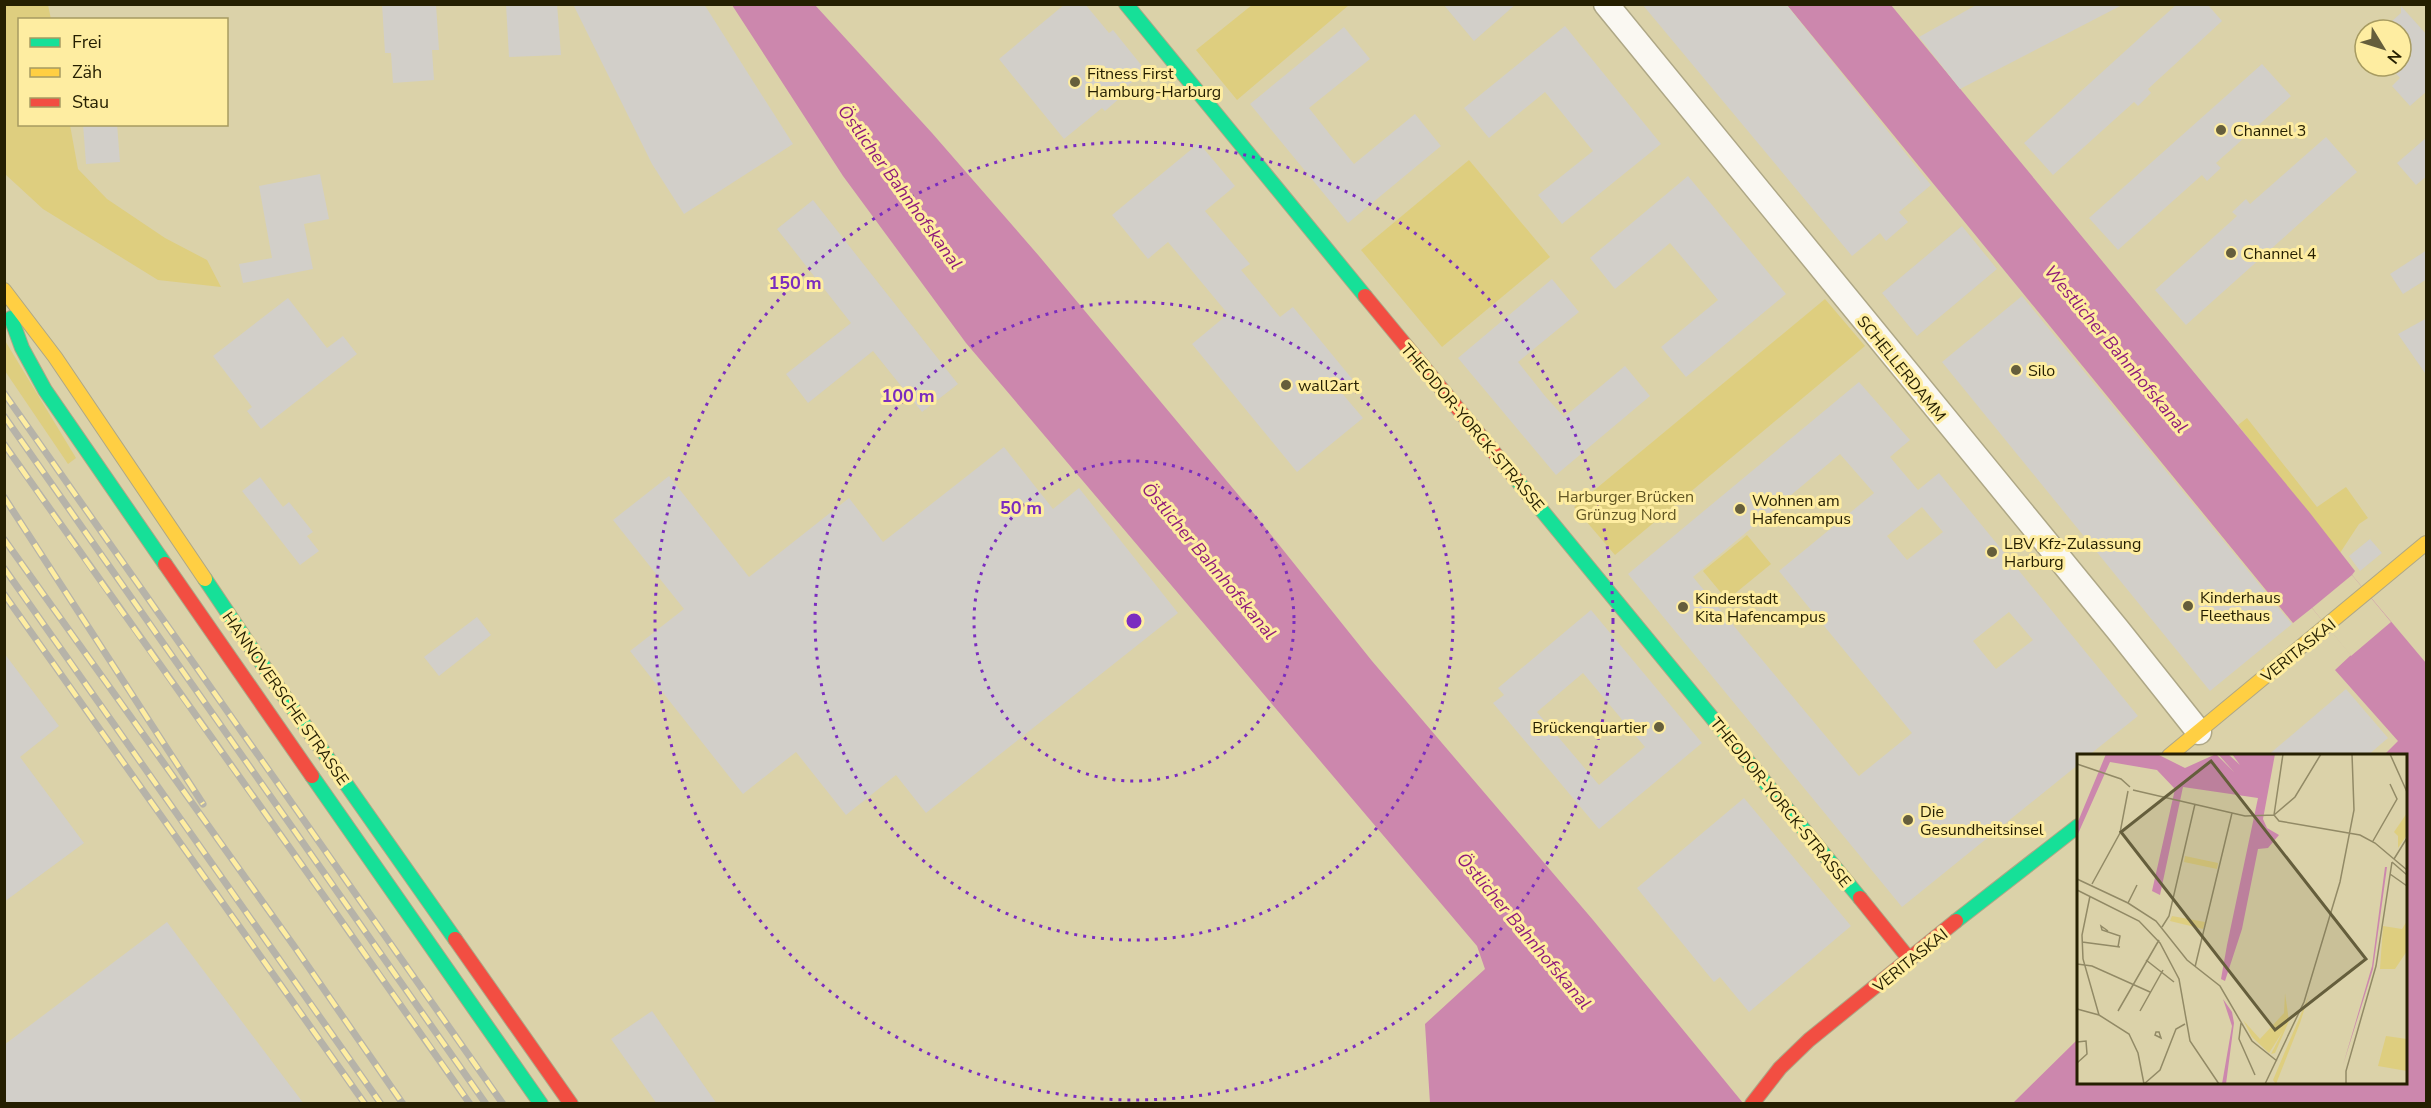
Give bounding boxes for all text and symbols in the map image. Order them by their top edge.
legend [18,18,228,126]
north arrow [2353,18,2413,78]
text: Frei [72,30,102,54]
text: N [2382,45,2406,68]
text: Zäh [72,60,102,84]
place label: Fitness First Hamburg-Harburg [1087,63,1221,103]
marker: Fitness First Hamburg-Harburg [1068,75,1082,89]
text: Stau [72,90,109,114]
water label: Östlicher Bahnhofskanal [832,100,968,274]
place label: Channel 3 [2233,120,2306,142]
marker: Channel 3 [2214,123,2228,137]
place label: Channel 4 [2243,243,2317,265]
marker: Channel 4 [2224,246,2238,260]
water label: Westlicher Bahnhofskanal [2039,260,2193,438]
text: 150 m [768,271,822,295]
street label: SCHELLERDAMM [1852,311,1951,426]
street label: THEODOR-YORCK-STRASSE [1395,339,1549,516]
place label: Silo [2028,360,2055,382]
marker: Silo [2009,363,2023,377]
place label: wall2art [1298,375,1359,397]
marker: wall2art [1279,378,1293,392]
text: 100 m [881,384,935,408]
water label: Östlicher Bahnhofskanal [1136,478,1282,644]
park label: Harburger Brücken Grünzug Nord [1558,486,1694,526]
place label: Wohnen am Hafencampus [1752,490,1851,530]
text: 50 m [1000,496,1042,520]
marker: Wohnen am Hafencampus [1733,502,1747,516]
place label: LBV Kfz-Zulassung Harburg [2004,533,2141,573]
marker: LBV Kfz-Zulassung Harburg [1985,545,1999,559]
place label: Kinderhaus Fleethaus [2200,587,2281,627]
place label: Kinderstadt Kita Hafencampus [1695,588,1826,628]
marker: Kinderhaus Fleethaus [2181,599,2195,613]
marker: Kinderstadt Kita Hafencampus [1676,600,1690,614]
street label: HANNOVERSCHE STRASSE [217,607,354,790]
centre of rings [1124,611,1144,631]
street label: VERITASKAI [2256,614,2341,688]
street label: THEODOR-YORCK-STRASSE [1705,713,1856,892]
place label: Brückenquartier [1532,717,1647,739]
marker: Brückenquartier [1652,720,1666,734]
inset map [2077,754,2407,1084]
place label: Die Gesundheitsinsel [1920,801,2044,841]
marker: Die Gesundheitsinsel [1901,813,1915,827]
water label: Östlicher Bahnhofskanal [1451,848,1597,1014]
street label: VERITASKAI [1868,924,1953,998]

